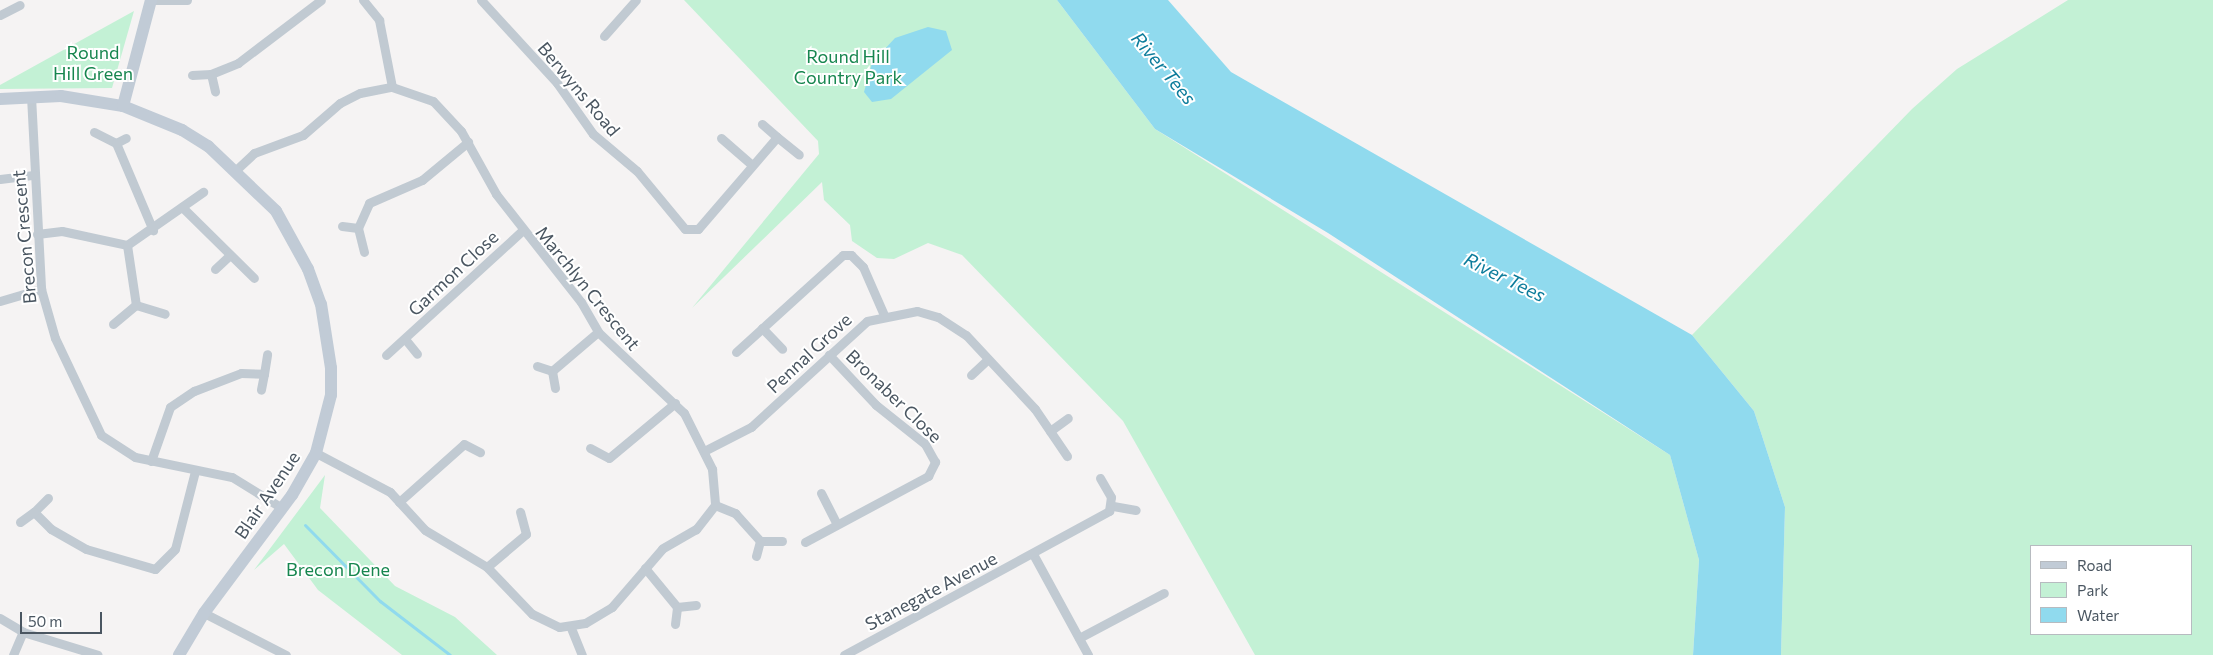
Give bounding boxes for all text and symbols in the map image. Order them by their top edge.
water label: River Tees [1127,27,1201,109]
street label: Berwyns Road [533,38,625,140]
park label: Round Hill Green [53,42,133,84]
park label: Round Hill Country Park [794,46,902,88]
street label: Brecon Crescent [7,169,41,305]
street label: Marchlyn Crescent [531,222,645,354]
street label: Garmon Close [404,226,502,320]
water label: River Tees [1461,248,1549,306]
street label: Pennal Grove [762,308,856,398]
street label: Bronaber Close [842,345,946,447]
street label: Blair Avenue [230,447,304,543]
legend [2030,545,2193,635]
street label: Stanegate Avenue [861,547,1001,635]
text: Road [2077,556,2112,574]
park label: Brecon Dene [286,558,390,580]
text: Park [2077,581,2108,599]
scale bar [22,602,105,634]
text: Water [2077,606,2119,624]
text: 50 m [28,612,62,630]

